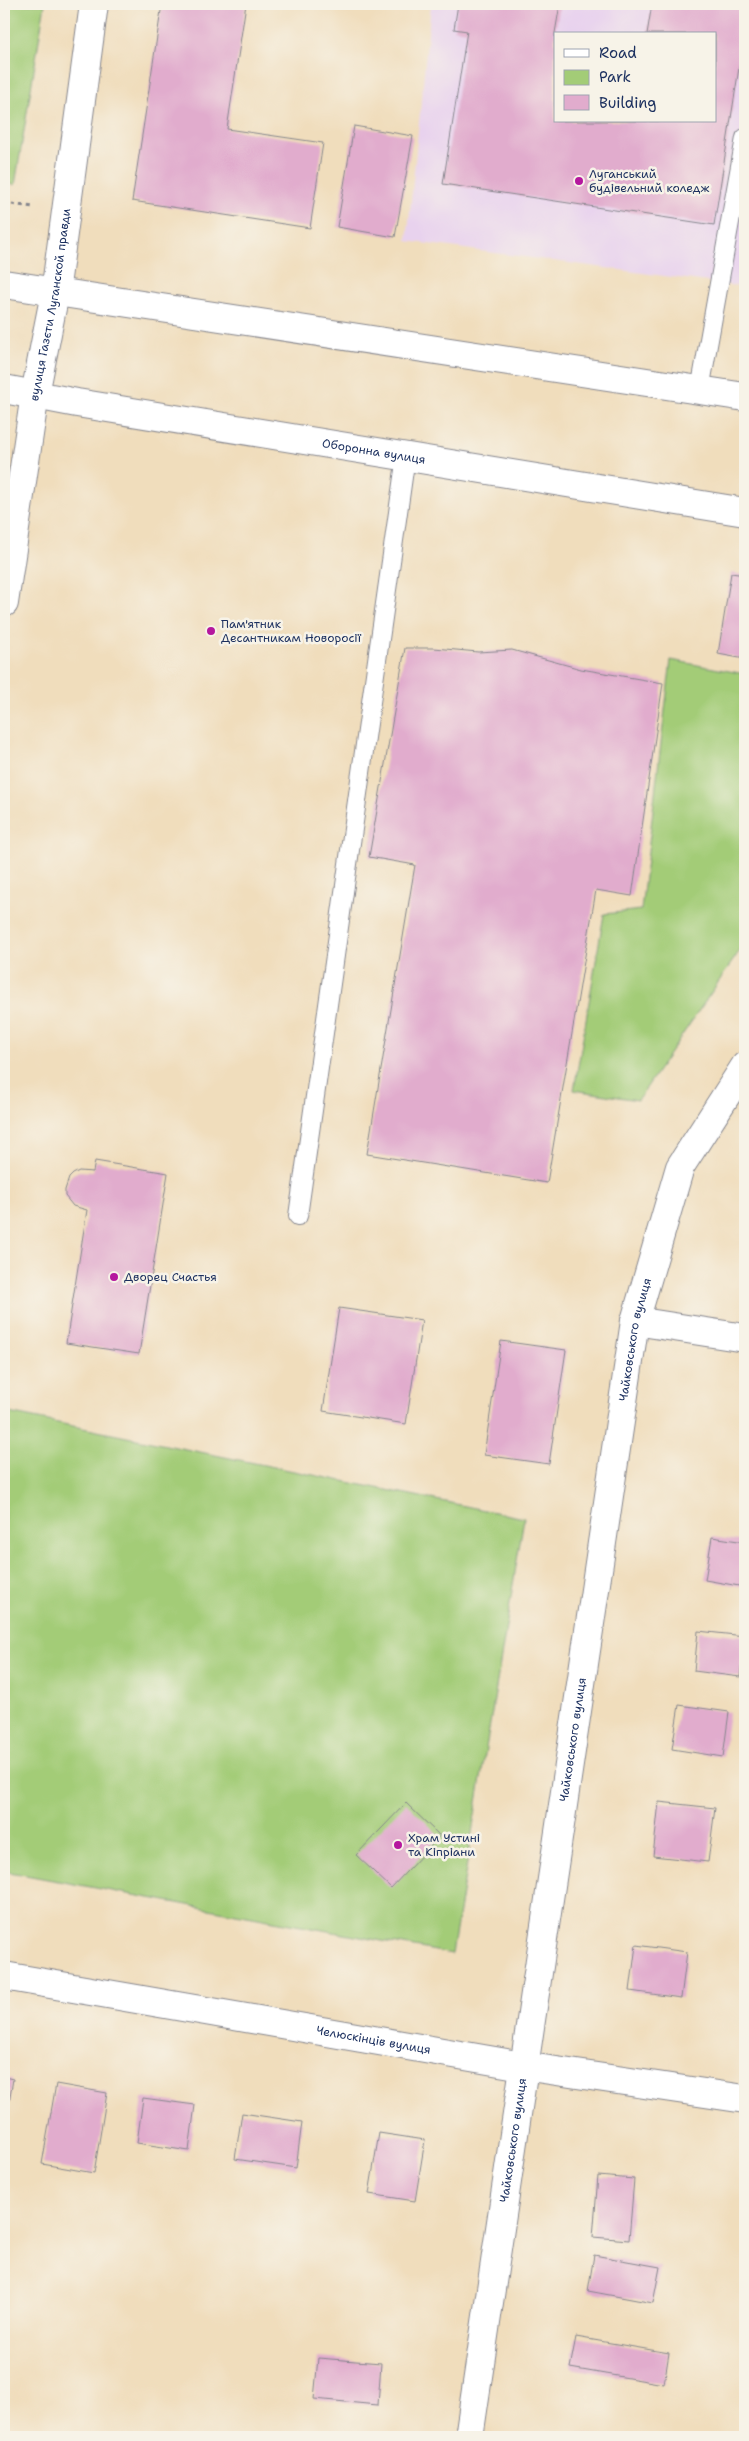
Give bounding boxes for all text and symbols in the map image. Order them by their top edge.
legend [554,32,716,122]
text: Road [599,43,637,63]
text: Park [599,67,631,87]
text: Building [599,93,656,113]
place label: Луганський будівельний коледж [589,166,710,196]
marker: Луганський будівельний коледж [573,175,585,187]
street label: вулиця Газєти Луганской правди [26,207,74,402]
street label: Оборонна вулиця [321,435,427,468]
place label: Пам'ятник Десантникам Новоросії [221,616,362,646]
marker: Пам'ятник Десантникам Новоросії [205,625,217,637]
place label: Дворец Счастья [124,1269,217,1285]
marker: Дворец Счастья [108,1271,120,1283]
street label: Чайковського вулиця [615,1276,655,1402]
street label: Чайковського вулиця [556,1676,590,1803]
place label: Храм Устині та Кіпріани [408,1830,480,1860]
marker: Храм Устині та Кіпріани [392,1839,404,1851]
street label: Челюскінців вулиця [315,2022,432,2058]
street label: Чайковського вулиця [496,2077,530,2203]

